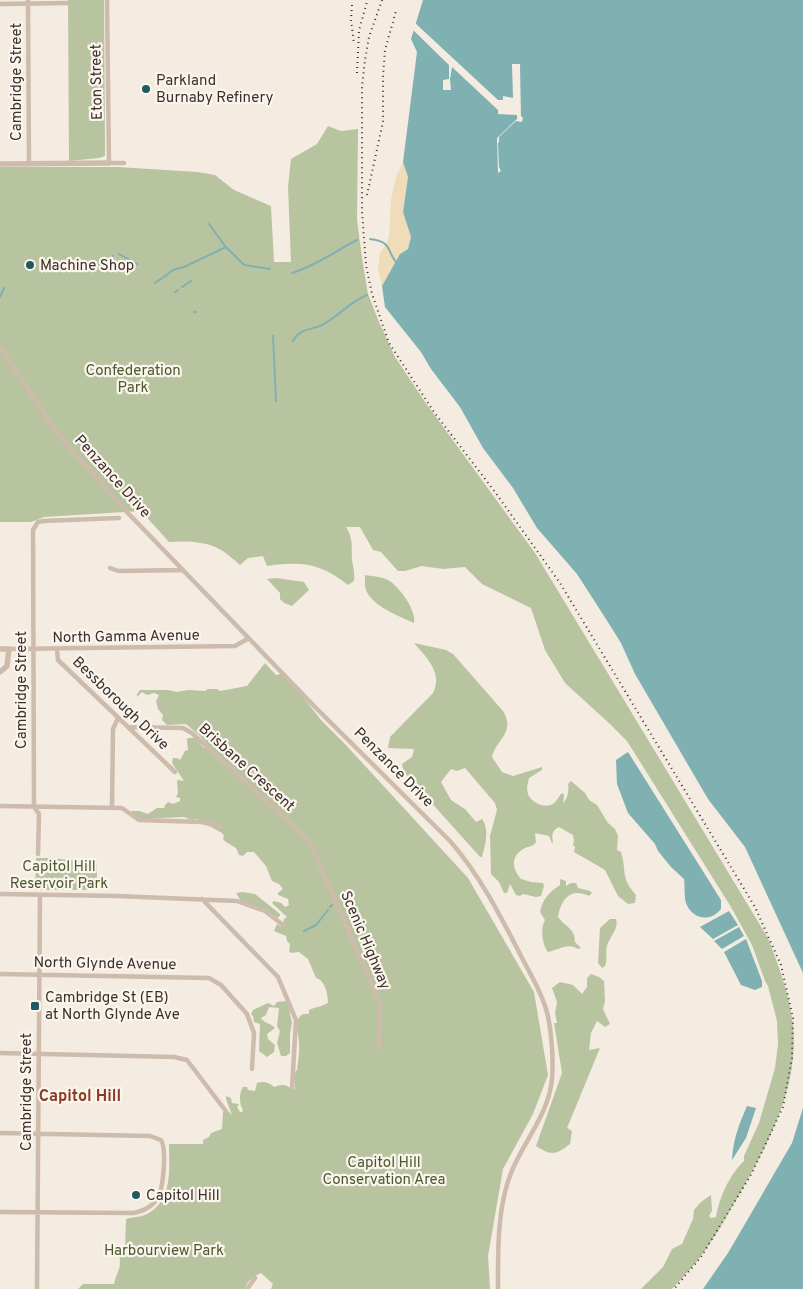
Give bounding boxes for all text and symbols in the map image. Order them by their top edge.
street label: Cambridge Street [8,23,27,141]
street label: Eton Street [87,44,108,120]
place label: Parkland Burnaby Refinery [156,72,273,108]
marker: Parkland Burnaby Refinery [140,83,152,95]
place label: Machine Shop [40,257,134,276]
marker: Machine Shop [24,259,36,271]
park label: Confederation Park [85,362,181,398]
street label: Penzance Drive [70,432,154,522]
street label: North Gamma Avenue [52,627,200,648]
street label: Cambridge Street [13,631,32,749]
street label: Bessborough Drive [68,653,172,755]
street label: Brisbane Crescent [194,720,298,816]
street label: Penzance Drive [349,724,437,812]
park label: Capitol Hill Reservoir Park [10,858,108,894]
street label: Scenic Highway [335,888,394,993]
street label: North Glynde Avenue [33,954,177,975]
place label: Cambridge St (EB) at North Glynde Ave [45,989,180,1025]
marker: Cambridge St (EB) at North Glynde Ave [29,1000,41,1012]
street label: Cambridge Street [18,1033,37,1151]
district label: Capitol Hill [39,1087,121,1107]
park label: Capitol Hill Conservation Area [322,1154,446,1190]
place label: Capitol Hill [146,1187,220,1206]
marker: Capitol Hill [130,1189,142,1201]
park label: Harbourview Park [104,1242,224,1261]

